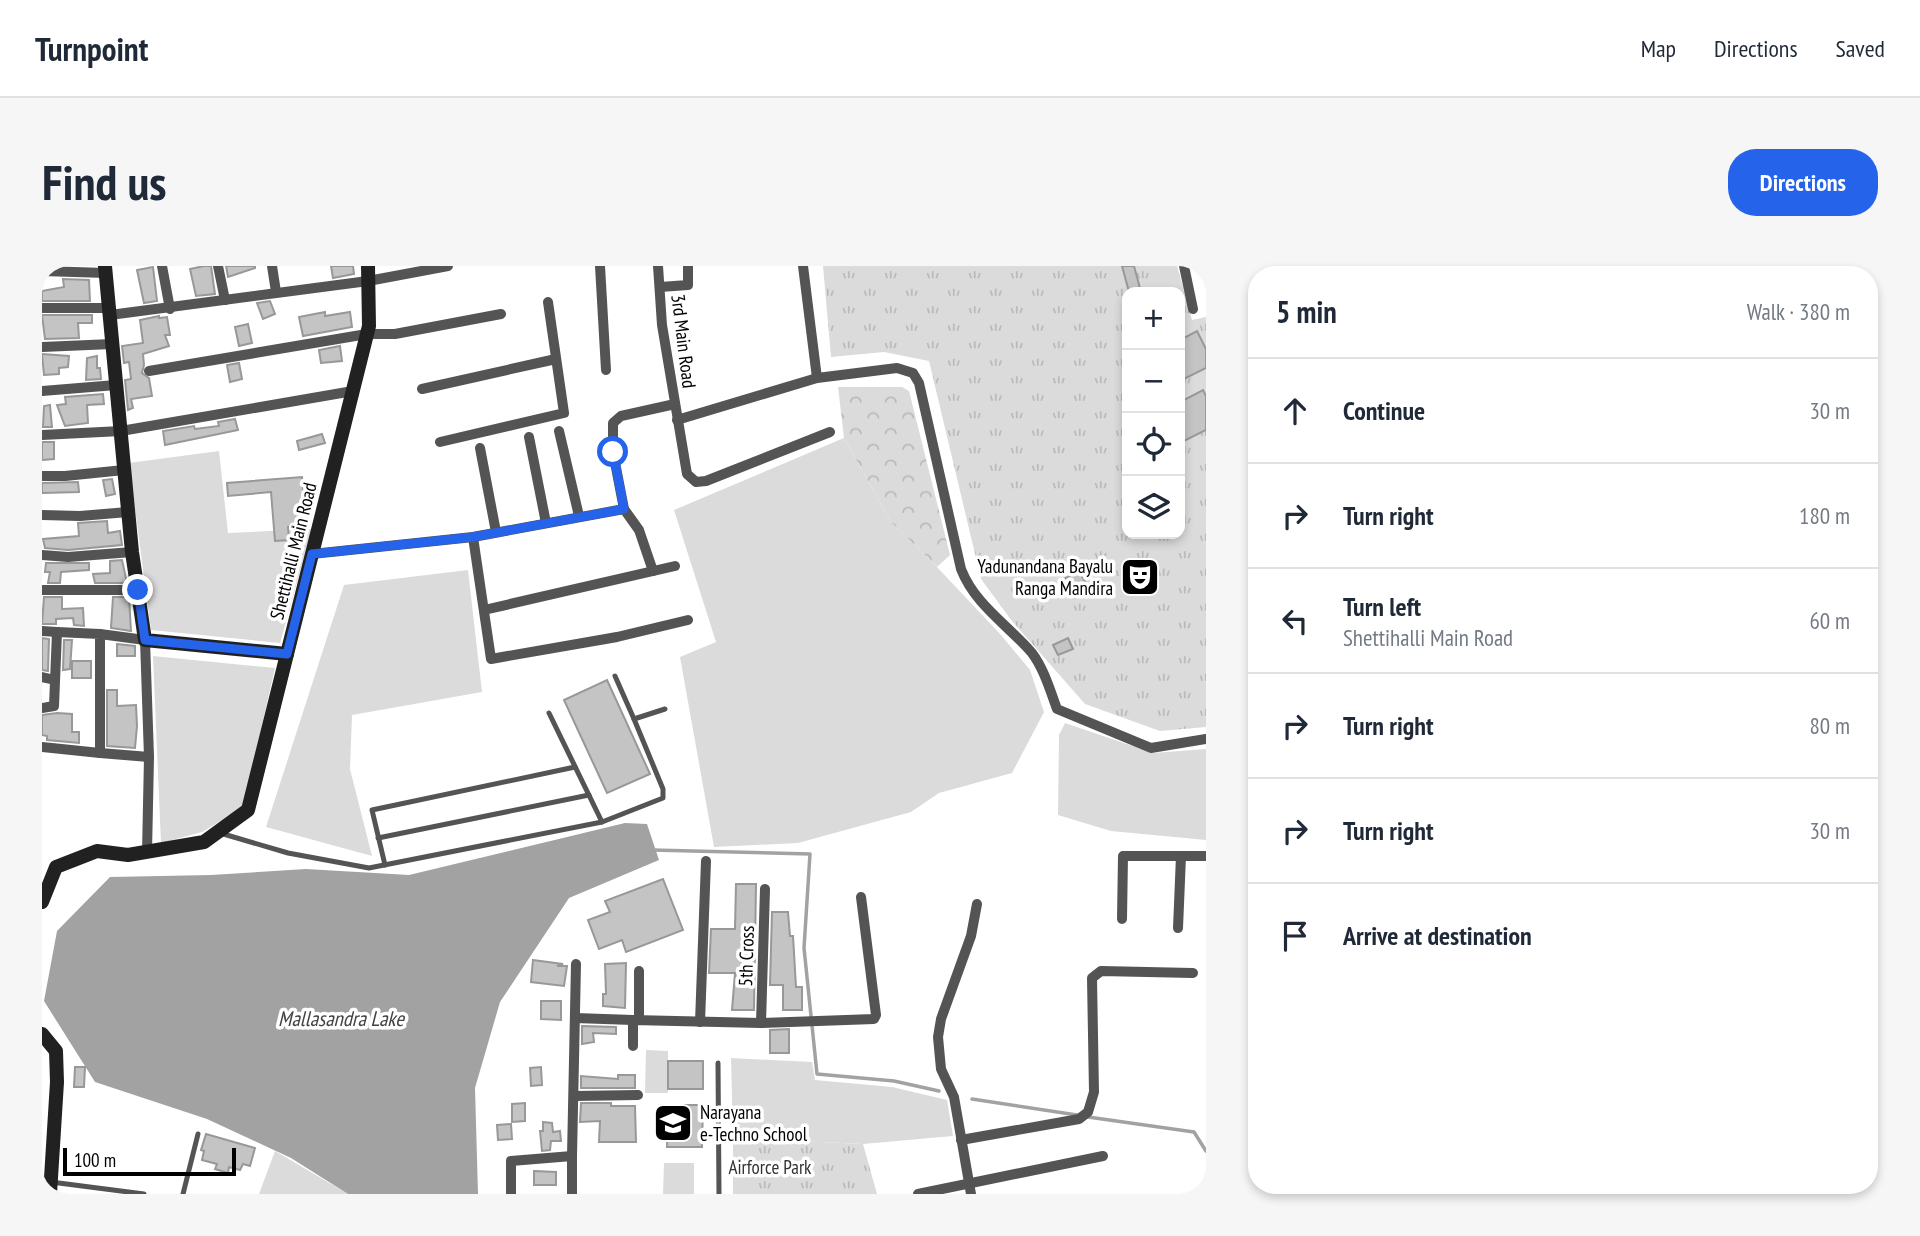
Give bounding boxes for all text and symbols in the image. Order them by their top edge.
text: Turnpoint [35,27,148,70]
text: Map [1641,33,1676,64]
text: Directions [1714,33,1798,64]
text: Saved [1836,33,1885,64]
button: Directions [1728,149,1878,216]
text: Find us [42,150,166,214]
map controls [1122,287,1185,539]
button: + [1122,287,1185,350]
text: 5 min [1276,292,1337,331]
street label: 3rd Main Road [666,293,702,389]
text: Walk · 380 m [1747,297,1850,326]
button: − [1122,350,1185,413]
icon: ahead [1276,392,1314,430]
text: Continue [1343,394,1425,427]
text: 30 m [1809,396,1850,425]
button: locate [1122,413,1185,476]
route start [597,436,628,467]
button: layers [1122,476,1185,539]
street label: Shettihalli Main Road [264,480,322,622]
icon: right [1276,497,1314,535]
text: Turn right [1343,499,1434,532]
text: 180 m [1799,501,1850,530]
place label: Yadunandana Bayalu Ranga Mandira [977,554,1113,600]
theatre icon: Yadunandana Bayalu Ranga Mandira [1119,556,1161,598]
route end [122,574,153,605]
text: Turn left [1343,590,1421,623]
icon: left [1276,602,1314,640]
text: 60 m [1809,606,1850,635]
text: Shettihalli Main Road [1343,623,1513,652]
icon: right [1276,707,1314,745]
text: Turn right [1343,709,1434,742]
text: 80 m [1809,711,1850,740]
icon: right [1276,812,1314,850]
text: Turn right [1343,814,1434,847]
text: 30 m [1809,816,1850,845]
icon: arrive [1276,917,1314,955]
text: Arrive at destination [1343,919,1532,952]
street label: 5th Cross [733,925,759,987]
water label: Mallasandra Lake [278,1005,405,1032]
place label: Narayana e-Techno School [700,1100,808,1146]
school or university icon: Narayana e-Techno School [652,1102,694,1144]
scale bar [63,1145,236,1177]
text: 100 m [74,1148,116,1172]
park label: Airforce Park [728,1155,812,1179]

